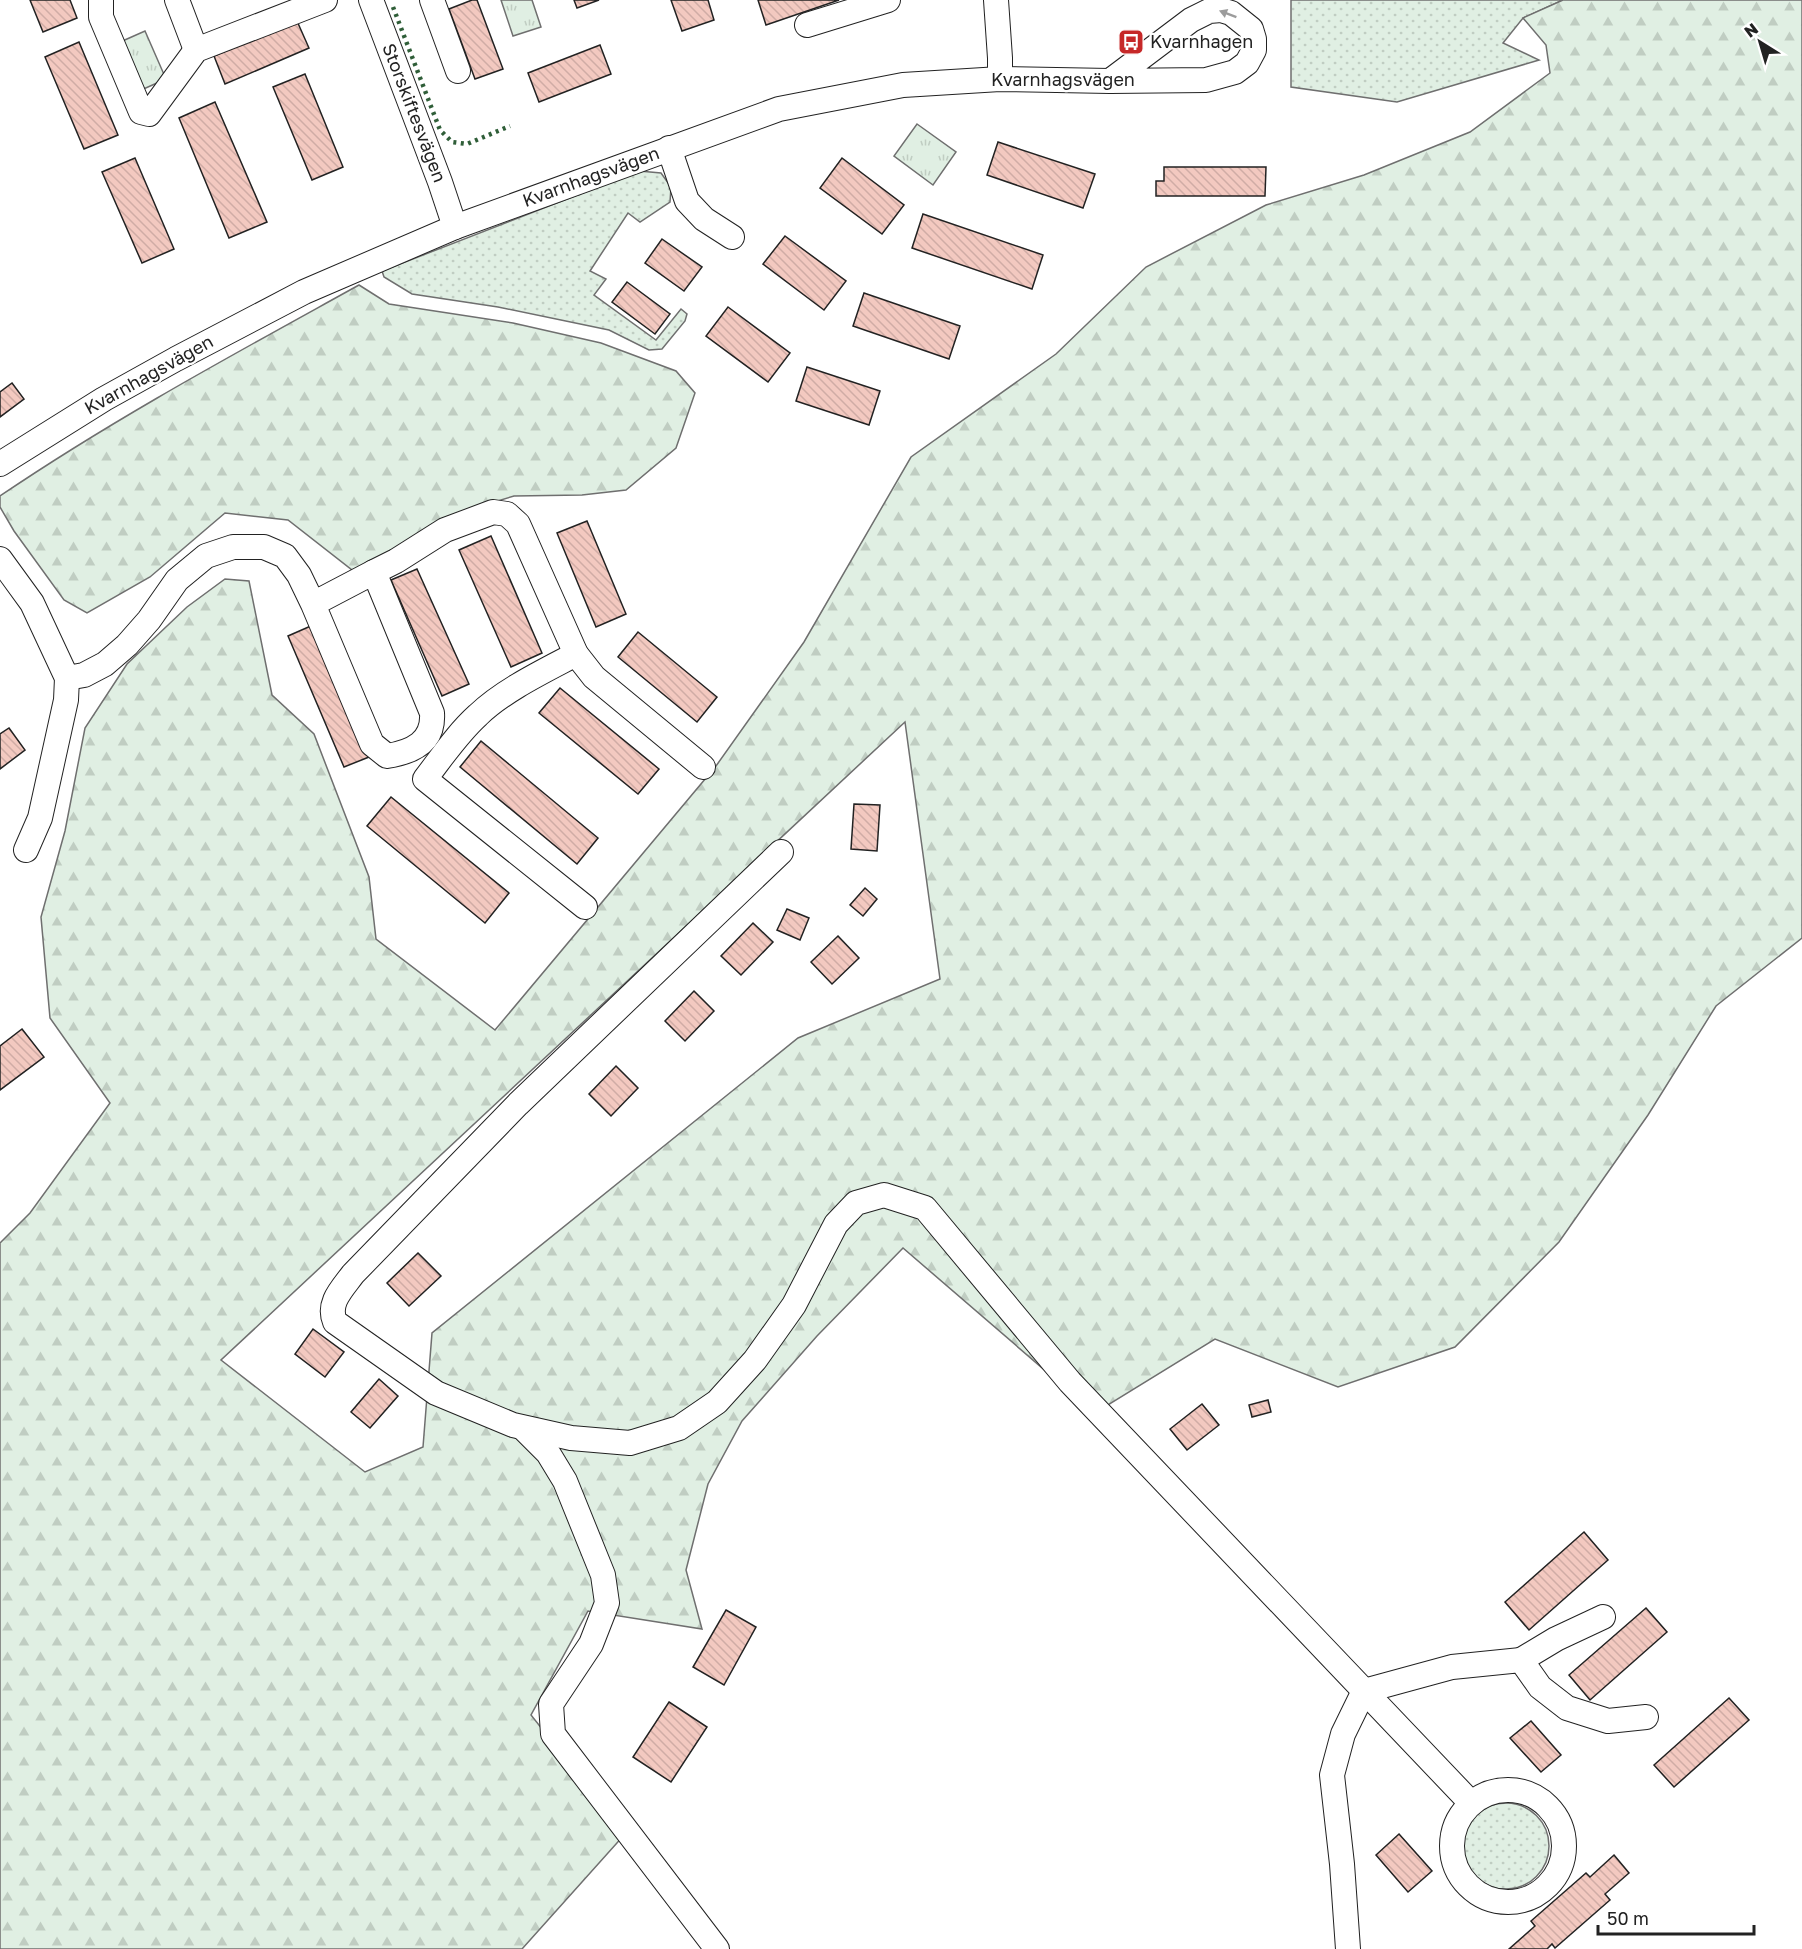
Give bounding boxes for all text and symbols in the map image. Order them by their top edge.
one-way arrow [1219,8,1237,18]
north arrow [1730,12,1790,72]
text: N [1740,18,1762,42]
bus stop icon: Kvarnhagen [1116,27,1146,57]
place label: Kvarnhagen [1150,30,1253,52]
street label: Storskiftesvägen [378,40,452,185]
street label: Kvarnhagsvägen [991,68,1135,90]
street label: Kvarnhagsvägen [519,141,662,211]
street label: Kvarnhagsvägen [80,330,217,419]
scale bar [1598,1898,1754,1936]
text: 50 m [1607,1907,1649,1929]

